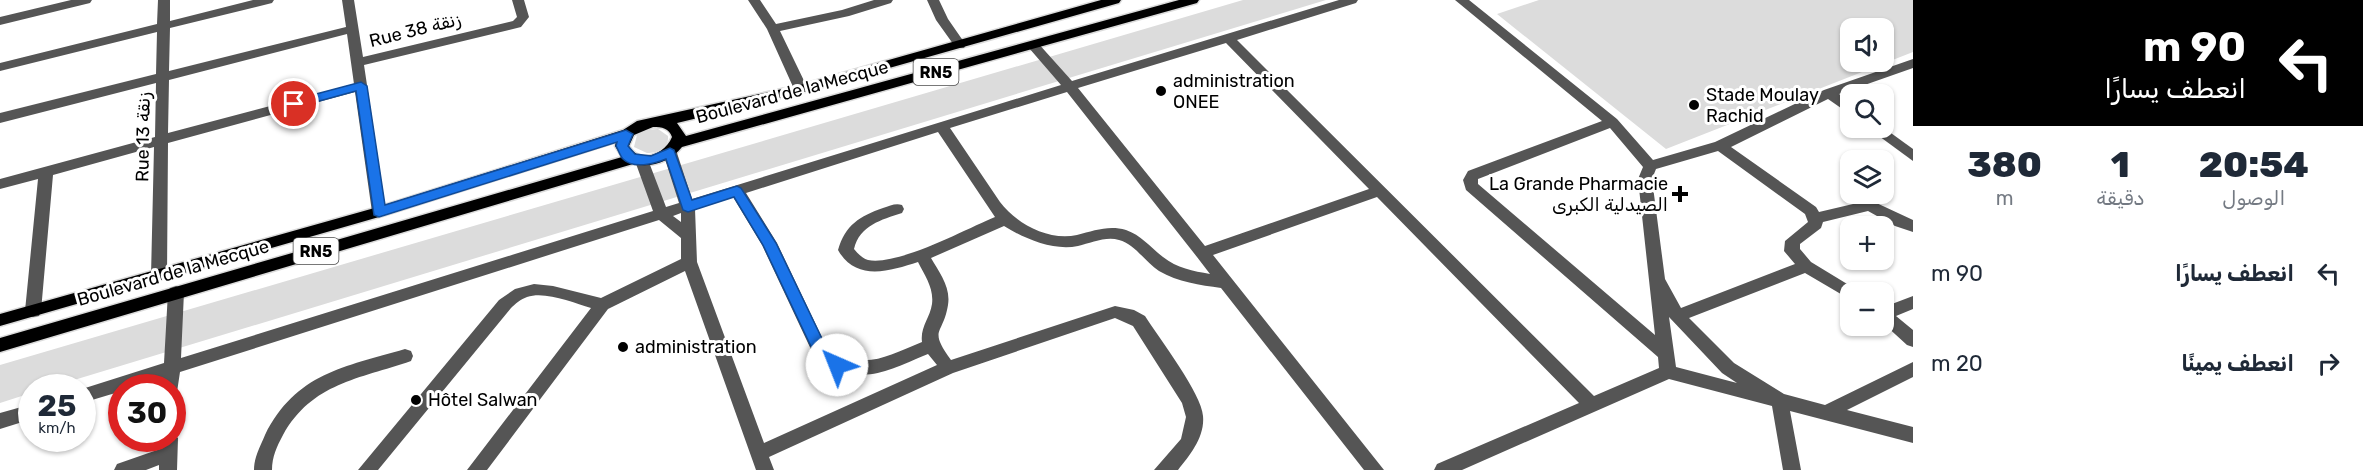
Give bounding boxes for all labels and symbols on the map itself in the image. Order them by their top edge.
street label: Rue 38 زنقة [367,8,463,52]
street label: Boulevard de la Mecque [693,56,891,128]
road number: RN5 [914,59,958,85]
place label: administration ONEE [1173,70,1295,113]
pin [268,78,319,129]
marker: administration ONEE [1154,84,1168,98]
place label: Stade Moulay Rachid [1706,84,1819,127]
street label: Rue 13 زنقة [131,92,155,182]
marker: Stade Moulay Rachid [1687,98,1701,112]
place label: La Grande Pharmacie الصيدلية الكبرى [1489,173,1668,216]
marker: La Grande Pharmacie الصيدلية الكبرى [1673,187,1687,201]
street label: Boulevard de la Mecque [75,235,271,311]
road number: RN5 [294,238,338,264]
position arrow [805,333,869,397]
place label: administration [635,336,757,358]
marker: administration [616,340,630,354]
speed limit sign: 30 [108,374,186,452]
place label: Hôtel Salwan [428,389,538,411]
marker: Hôtel Salwan [409,393,423,407]

